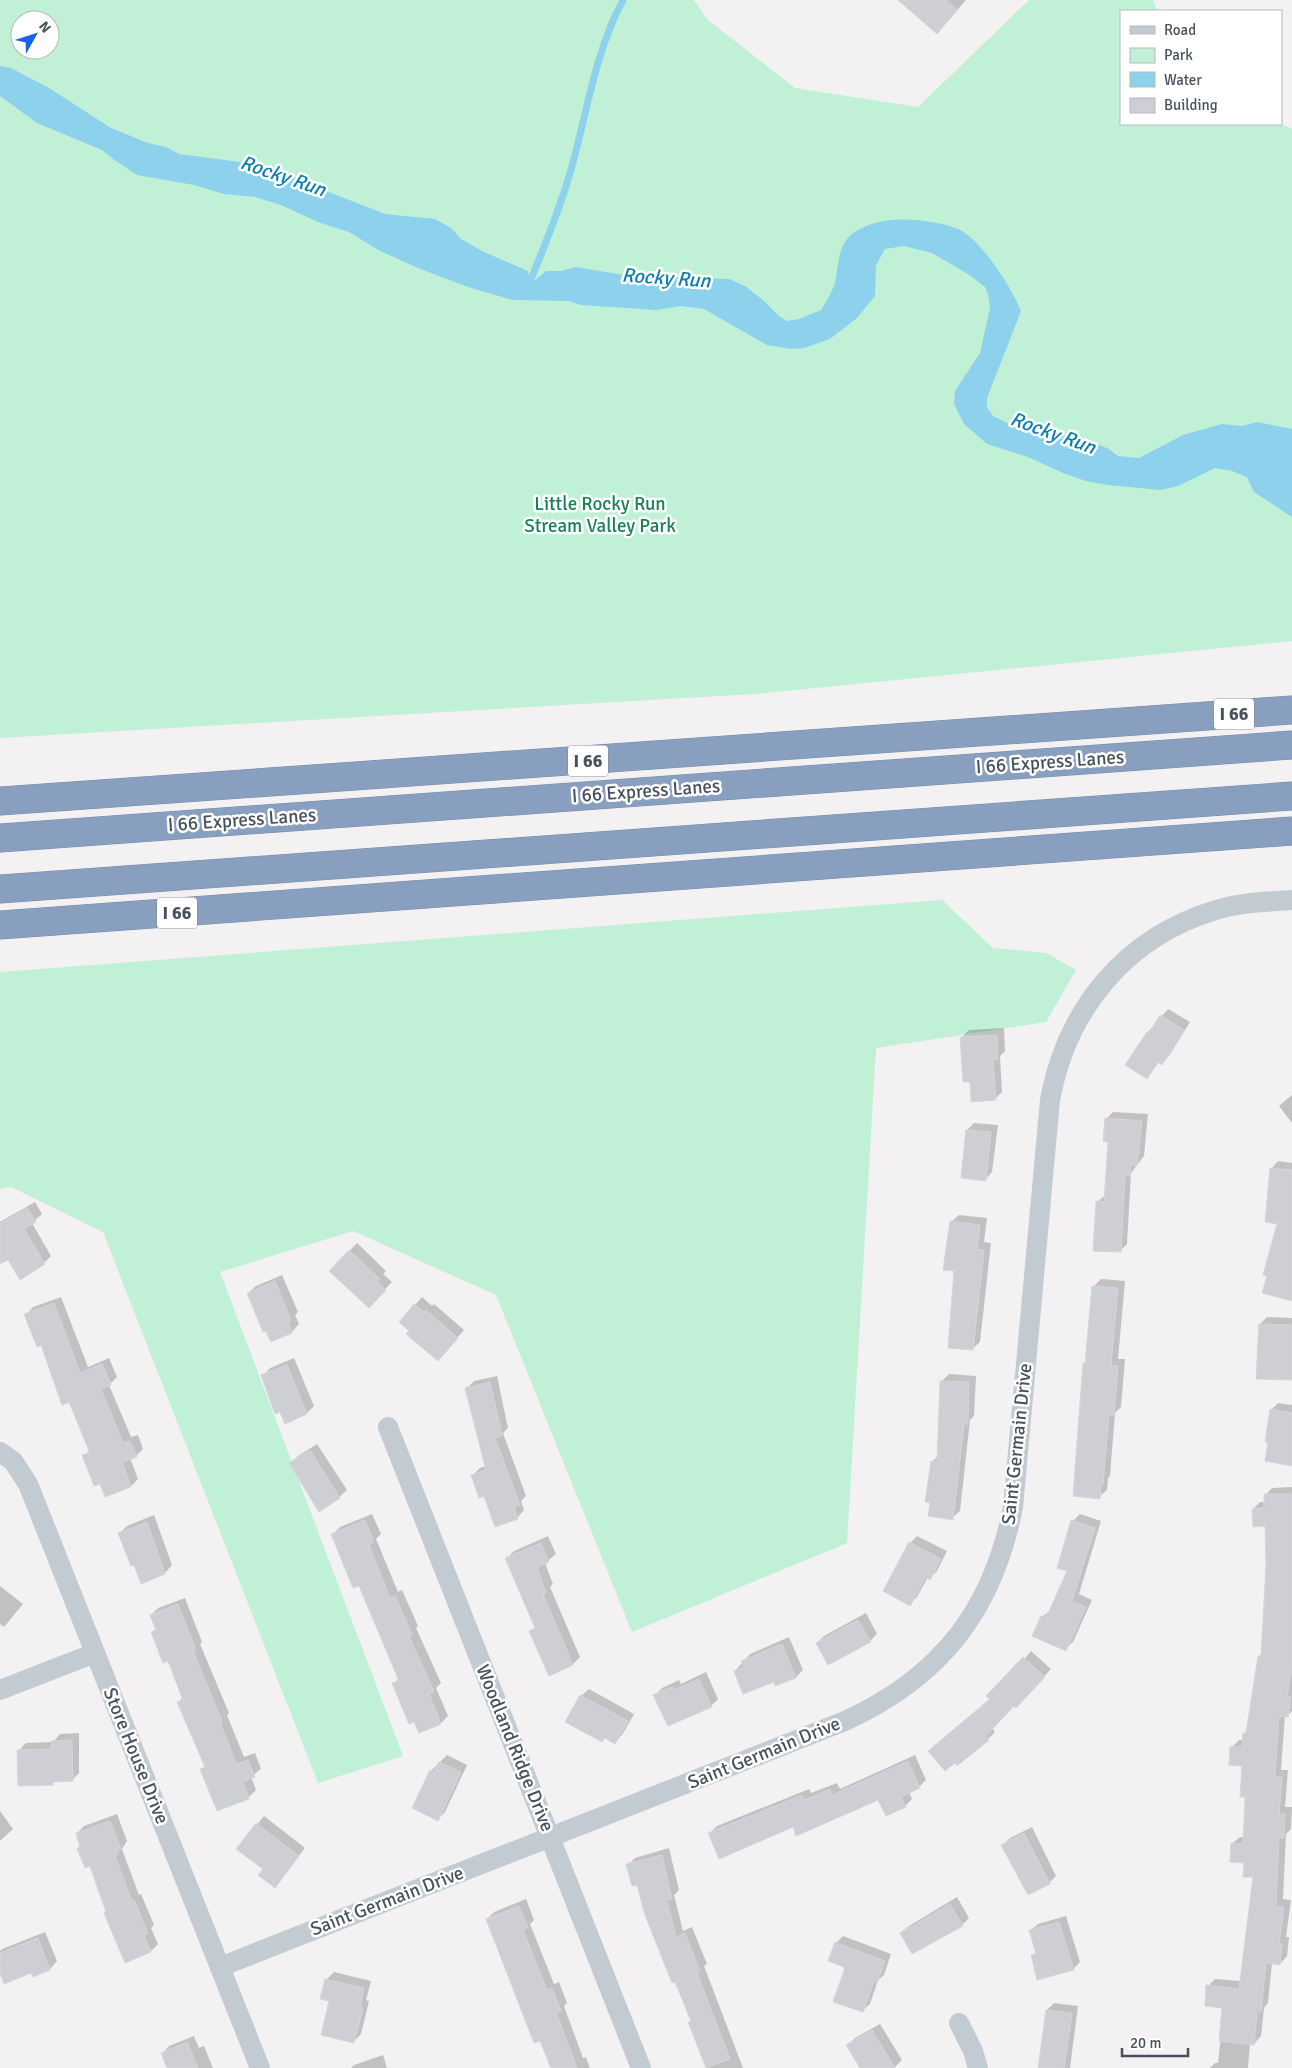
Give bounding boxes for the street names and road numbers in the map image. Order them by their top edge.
road number: I 66 [1214,699,1254,730]
street label: I 66 Express Lanes [975,745,1125,779]
road number: I 66 [568,746,608,776]
street label: I 66 Express Lanes [571,774,721,808]
street label: I 66 Express Lanes [167,803,317,837]
road number: I 66 [157,898,197,928]
street label: Saint Germain Drive [997,1362,1037,1526]
street label: Woodland Ridge Drive [471,1661,559,1835]
street label: Store House Drive [98,1684,174,1828]
street label: Saint Germain Drive [684,1711,844,1795]
street label: Saint Germain Drive [307,1861,467,1941]

